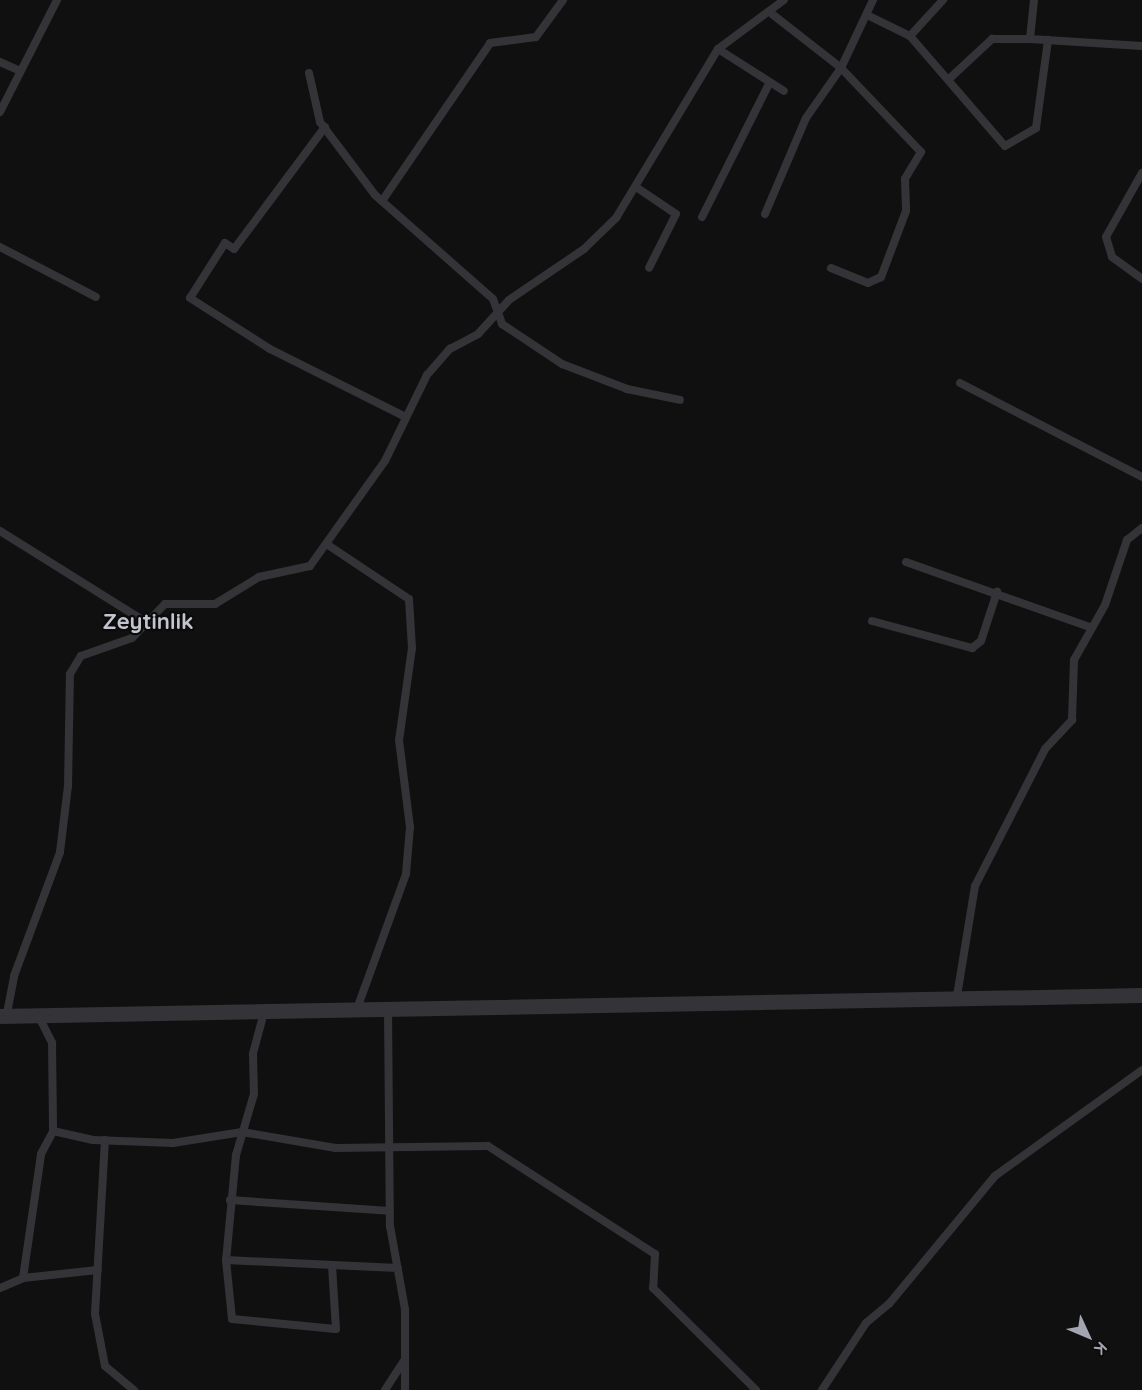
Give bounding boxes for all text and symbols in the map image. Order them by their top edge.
district label: Zeytinlik [103,609,193,635]
north arrow [1058,1306,1118,1366]
text: K [1090,1338,1112,1359]

